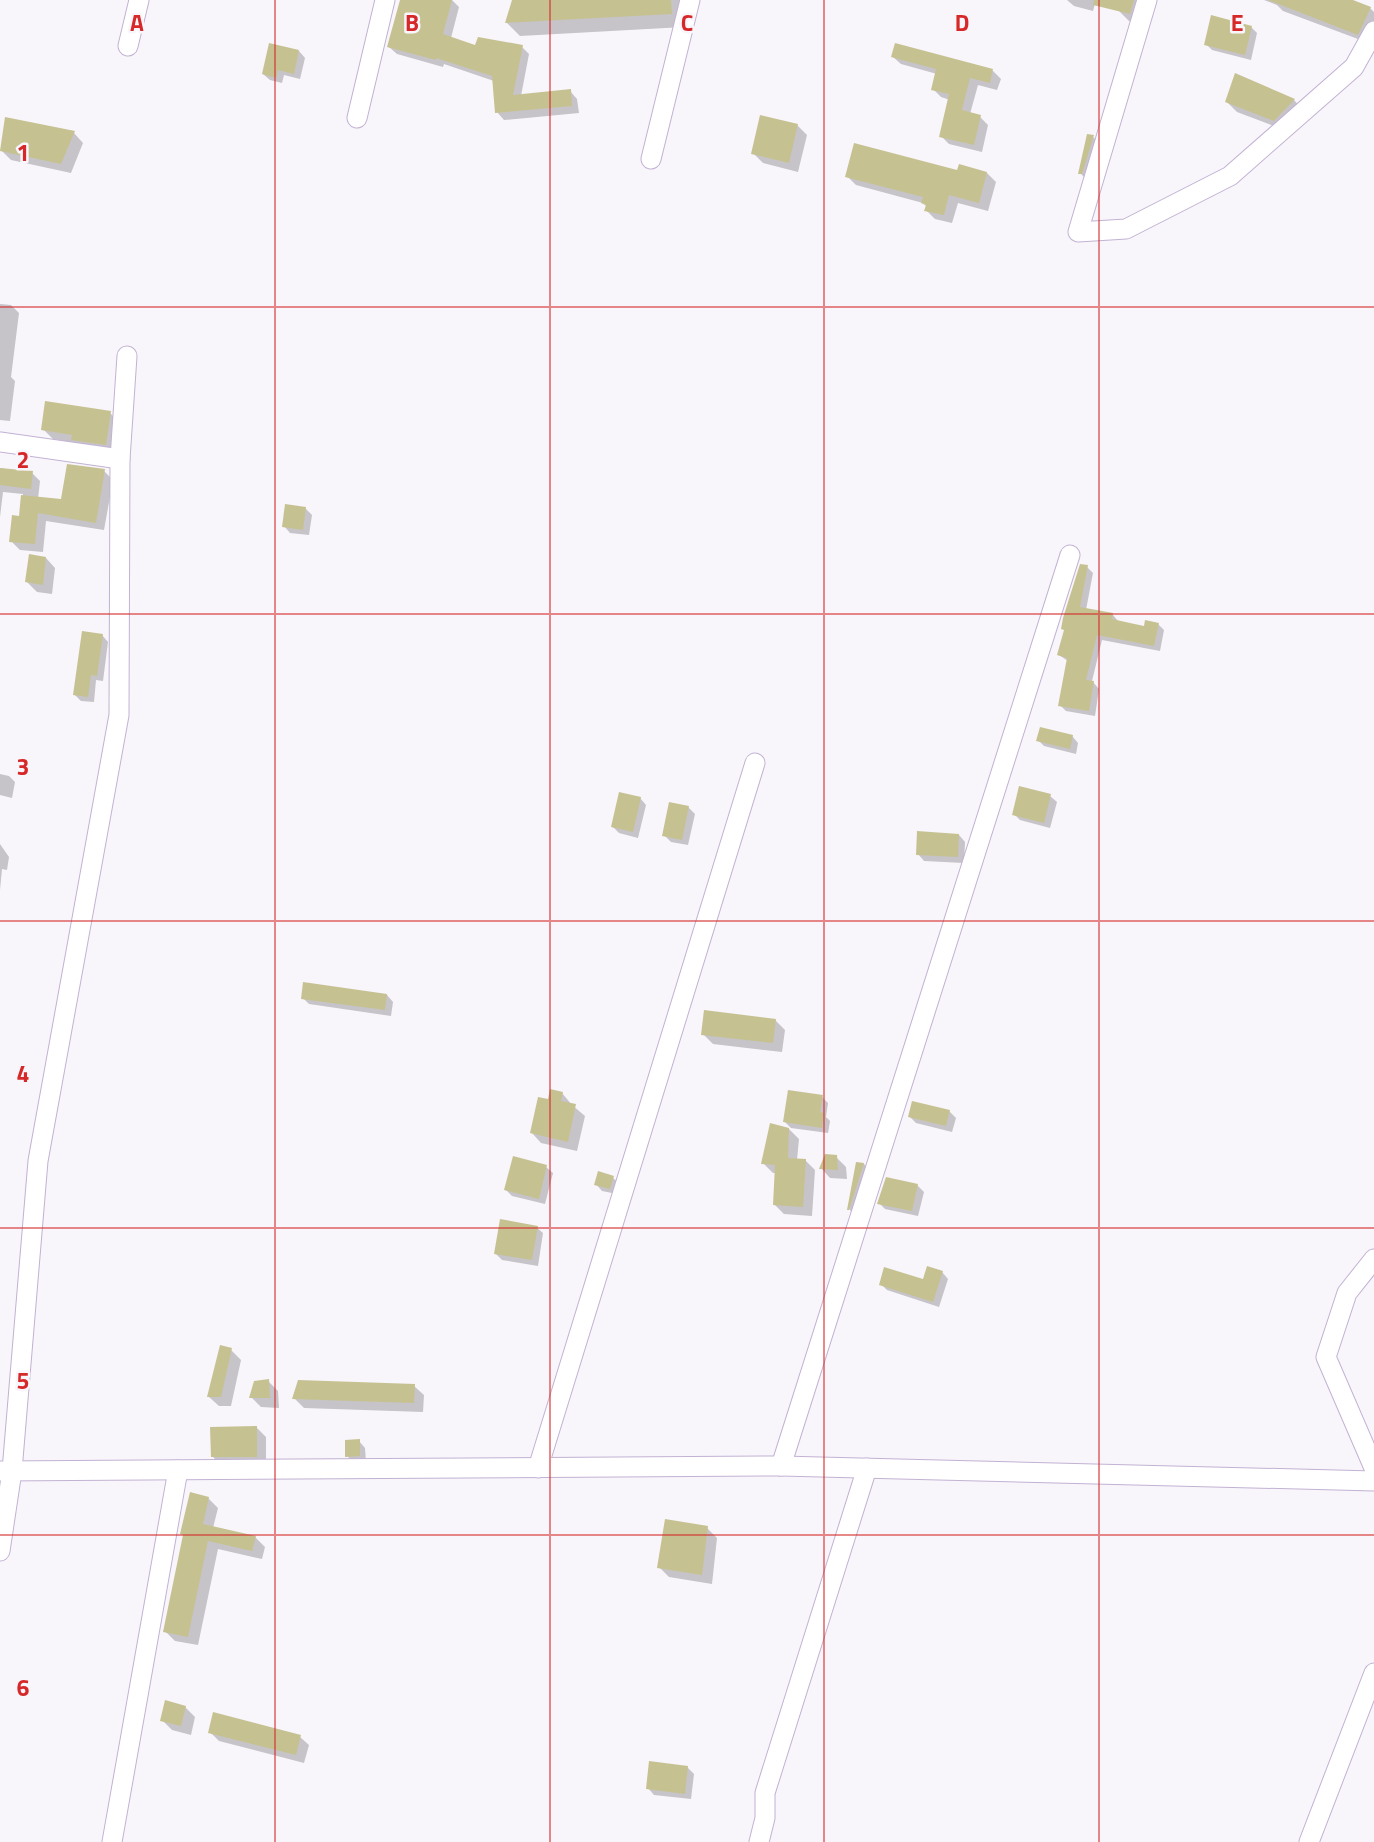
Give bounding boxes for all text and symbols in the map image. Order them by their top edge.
text: A [130,5,144,40]
text: B [405,5,419,40]
text: C [681,5,693,40]
text: D [955,5,969,40]
text: E [1231,5,1243,40]
text: 1 [17,135,29,170]
text: 2 [17,442,29,477]
text: 3 [17,749,29,784]
text: 4 [17,1056,29,1091]
text: 5 [17,1363,29,1398]
text: 6 [17,1670,30,1705]

